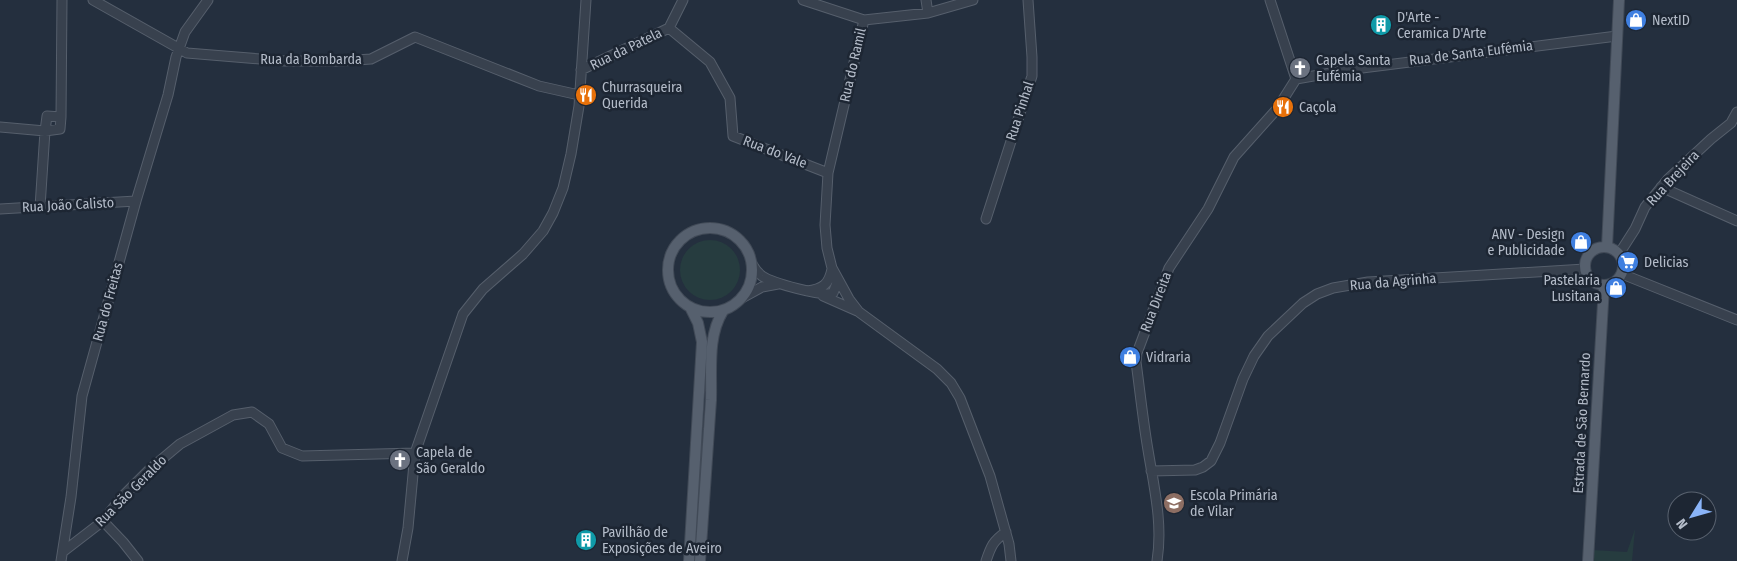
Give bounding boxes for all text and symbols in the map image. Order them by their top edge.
shop icon: NextID [1624,8,1648,32]
place label: D'Arte - Ceramica D'Arte [1397,9,1487,42]
place label: NextID [1652,12,1690,29]
building icon: D'Arte - Ceramica D'Arte [1369,13,1393,37]
street label: Rua da Patela [587,24,665,74]
street label: Rua do Ramil [836,26,870,104]
street label: Rua de Santa Eufémia [1408,37,1534,69]
street label: Rua da Bombarda [260,51,362,68]
place label: Capela Santa Eufémia [1316,52,1391,85]
church icon: Capela Santa Eufémia [1288,56,1312,80]
place label: Churrasqueira Querida [602,79,682,112]
street label: Rua Pinhal [1002,79,1038,143]
restaurant icon: Churrasqueira Querida [574,83,598,107]
restaurant icon: Caçola [1271,95,1295,119]
place label: Caçola [1299,99,1337,116]
street label: Rua do Vale [741,132,809,172]
street label: Rua Brejeira [1643,147,1703,209]
street label: Rua João Calisto [21,194,115,216]
place label: ANV - Design e Publicidade [1488,226,1565,259]
shop icon: ANV - Design e Publicidade [1569,230,1593,254]
supermarket icon: Delicias [1616,250,1640,274]
place label: Delicias [1644,254,1689,271]
street label: Rua do Freitas [89,261,127,343]
street label: Rua Direita [1137,269,1175,334]
street label: Rua da Agrinha [1349,270,1437,294]
place label: Pastelaria Lusitana [1544,272,1600,305]
shop icon: Pastelaria Lusitana [1604,276,1628,300]
shop icon: Vidraria [1118,345,1142,369]
place label: Vidraria [1146,349,1191,366]
street label: Estrada de São Bernardo [1570,352,1594,494]
place label: Capela de São Geraldo [416,444,485,477]
church icon: Capela de São Geraldo [388,448,412,472]
street label: Rua São Geraldo [92,452,170,530]
place label: Escola Primária de Vilar [1190,487,1278,520]
school or university icon: Escola Primária de Vilar [1162,491,1186,515]
north arrow [1667,491,1717,541]
text: N [1673,515,1691,532]
place label: Pavilhão de Exposições de Aveiro [602,524,722,557]
building icon: Pavilhão de Exposições de Aveiro [574,528,598,552]

